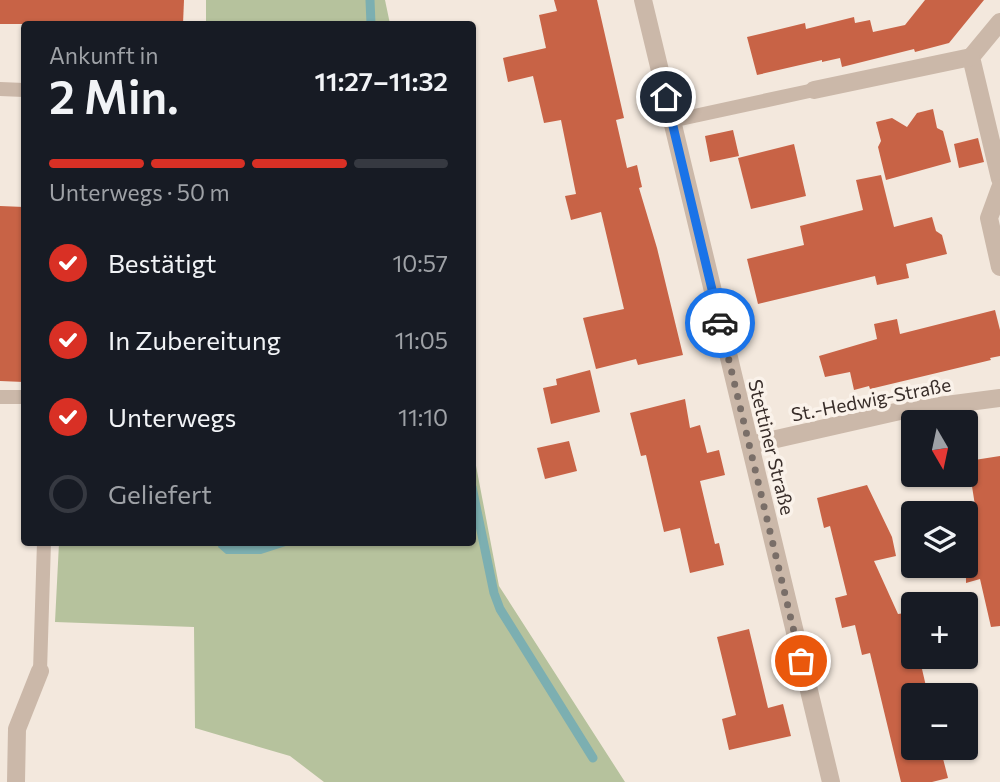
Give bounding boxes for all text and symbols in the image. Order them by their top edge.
text: Ankunft in [49,41,159,69]
text: 11:27–11:32 [315,65,448,96]
text: 2 Min. [49,67,179,123]
pin [636,67,696,127]
icon: home [647,78,685,116]
text: Unterwegs · 50 m [49,178,230,206]
icon: check [49,244,87,282]
text: Bestätigt [108,247,217,278]
text: 10:57 [392,249,448,277]
courier [685,288,755,358]
icon: car [701,304,739,342]
icon: check [49,321,87,359]
text: In Zubereitung [108,324,281,355]
text: 11:05 [395,326,448,354]
street label: St.-Hedwig-Straße [789,372,953,426]
street label: Stettiner Straße [744,377,800,517]
icon: check [49,398,87,436]
text: Unterwegs [108,401,236,432]
text: 11:10 [398,403,448,431]
north arrow [901,410,978,486]
map controls [901,410,978,760]
text: Geliefert [108,478,212,509]
button: layers [901,501,978,578]
button: + [901,592,978,669]
pin [771,631,831,691]
icon: bag [782,642,820,680]
button: − [901,683,978,760]

